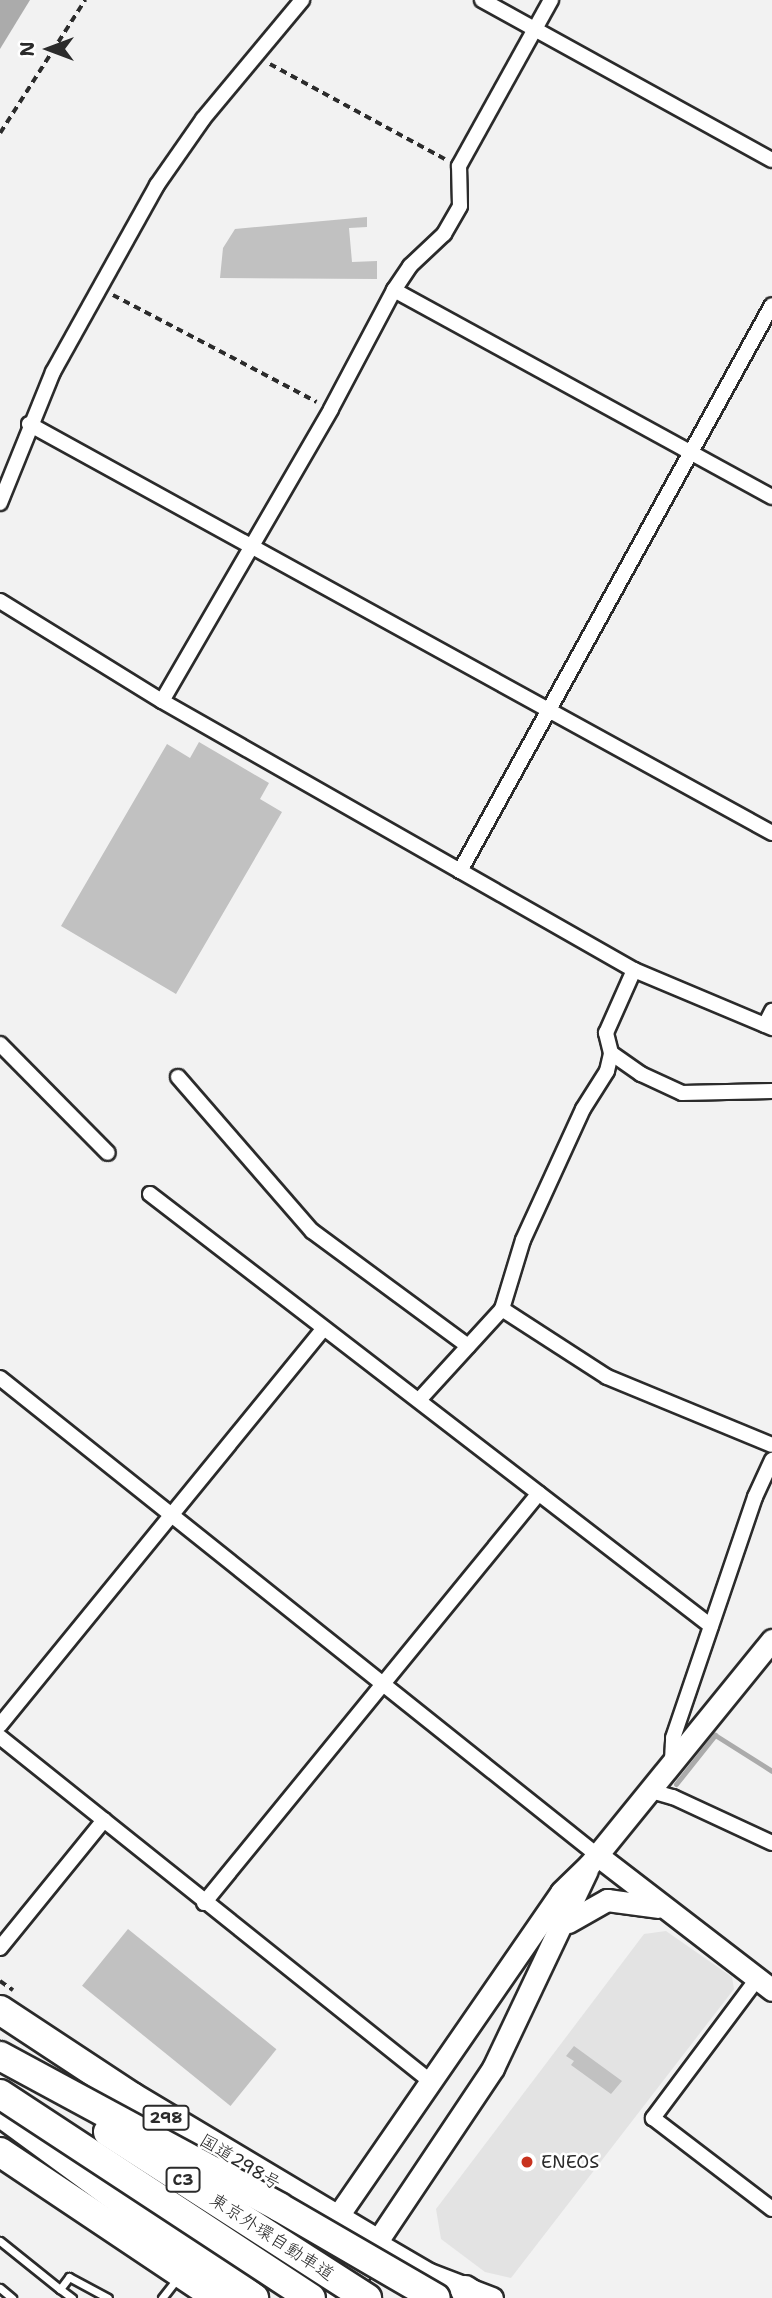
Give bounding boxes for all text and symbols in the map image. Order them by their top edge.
north arrow [14,14,84,84]
text: N [15,41,40,57]
road number: 298 [142,2106,190,2130]
street label: 国道298号 [196,2129,284,2195]
place label: ENEOS [541,2151,599,2173]
marker: ENEOS [519,2154,535,2170]
road number: C3 [166,2168,200,2192]
street label: 東京外環自動車道 [206,2189,338,2285]

